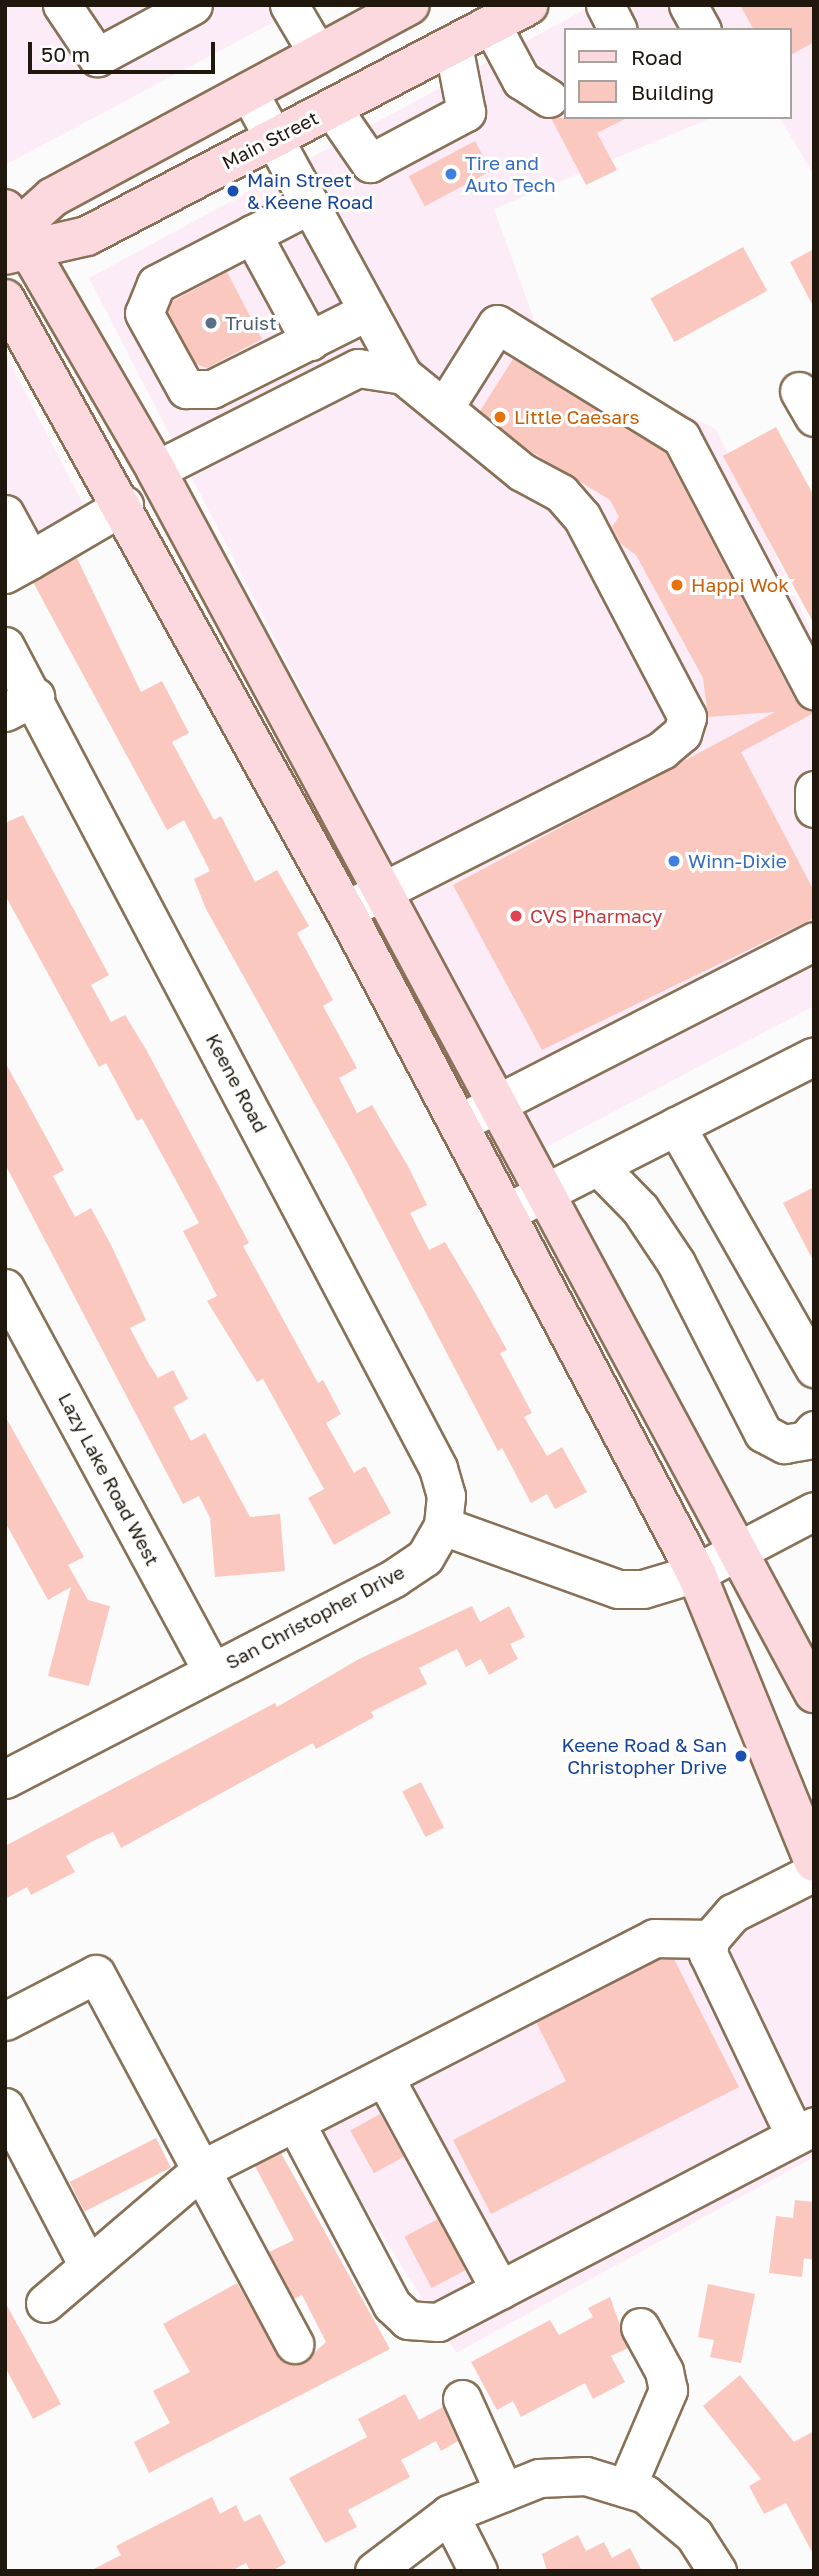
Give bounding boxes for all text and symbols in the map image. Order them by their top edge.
scale bar [32,28,219,72]
legend [564,28,791,119]
text: 50 m [41,41,90,67]
text: Road [631,44,682,70]
text: Building [631,79,714,105]
street label: Main Street [218,106,322,174]
place label: Tire and Auto Tech [465,152,556,196]
marker: Tire and Auto Tech [443,166,459,182]
place label: Main Street & Keene Road [247,169,373,213]
marker: Main Street & Keene Road [225,183,241,199]
place label: Truist [225,312,277,334]
marker: Truist [203,315,219,331]
place label: Little Caesars [514,406,640,428]
marker: Little Caesars [492,409,508,425]
place label: Happi Wok [691,574,789,596]
marker: Happi Wok [669,577,685,593]
place label: Winn-Dixie [688,850,787,872]
marker: Winn-Dixie [666,853,682,869]
place label: CVS Pharmacy [530,905,662,927]
marker: CVS Pharmacy [508,908,524,924]
street label: Keene Road [201,1030,273,1136]
street label: Lazy Lake Road West [54,1389,164,1569]
street label: San Christopher Drive [222,1560,408,1674]
place label: Keene Road & San Christopher Drive [561,1734,727,1778]
marker: Keene Road & San Christopher Drive [733,1748,749,1764]

